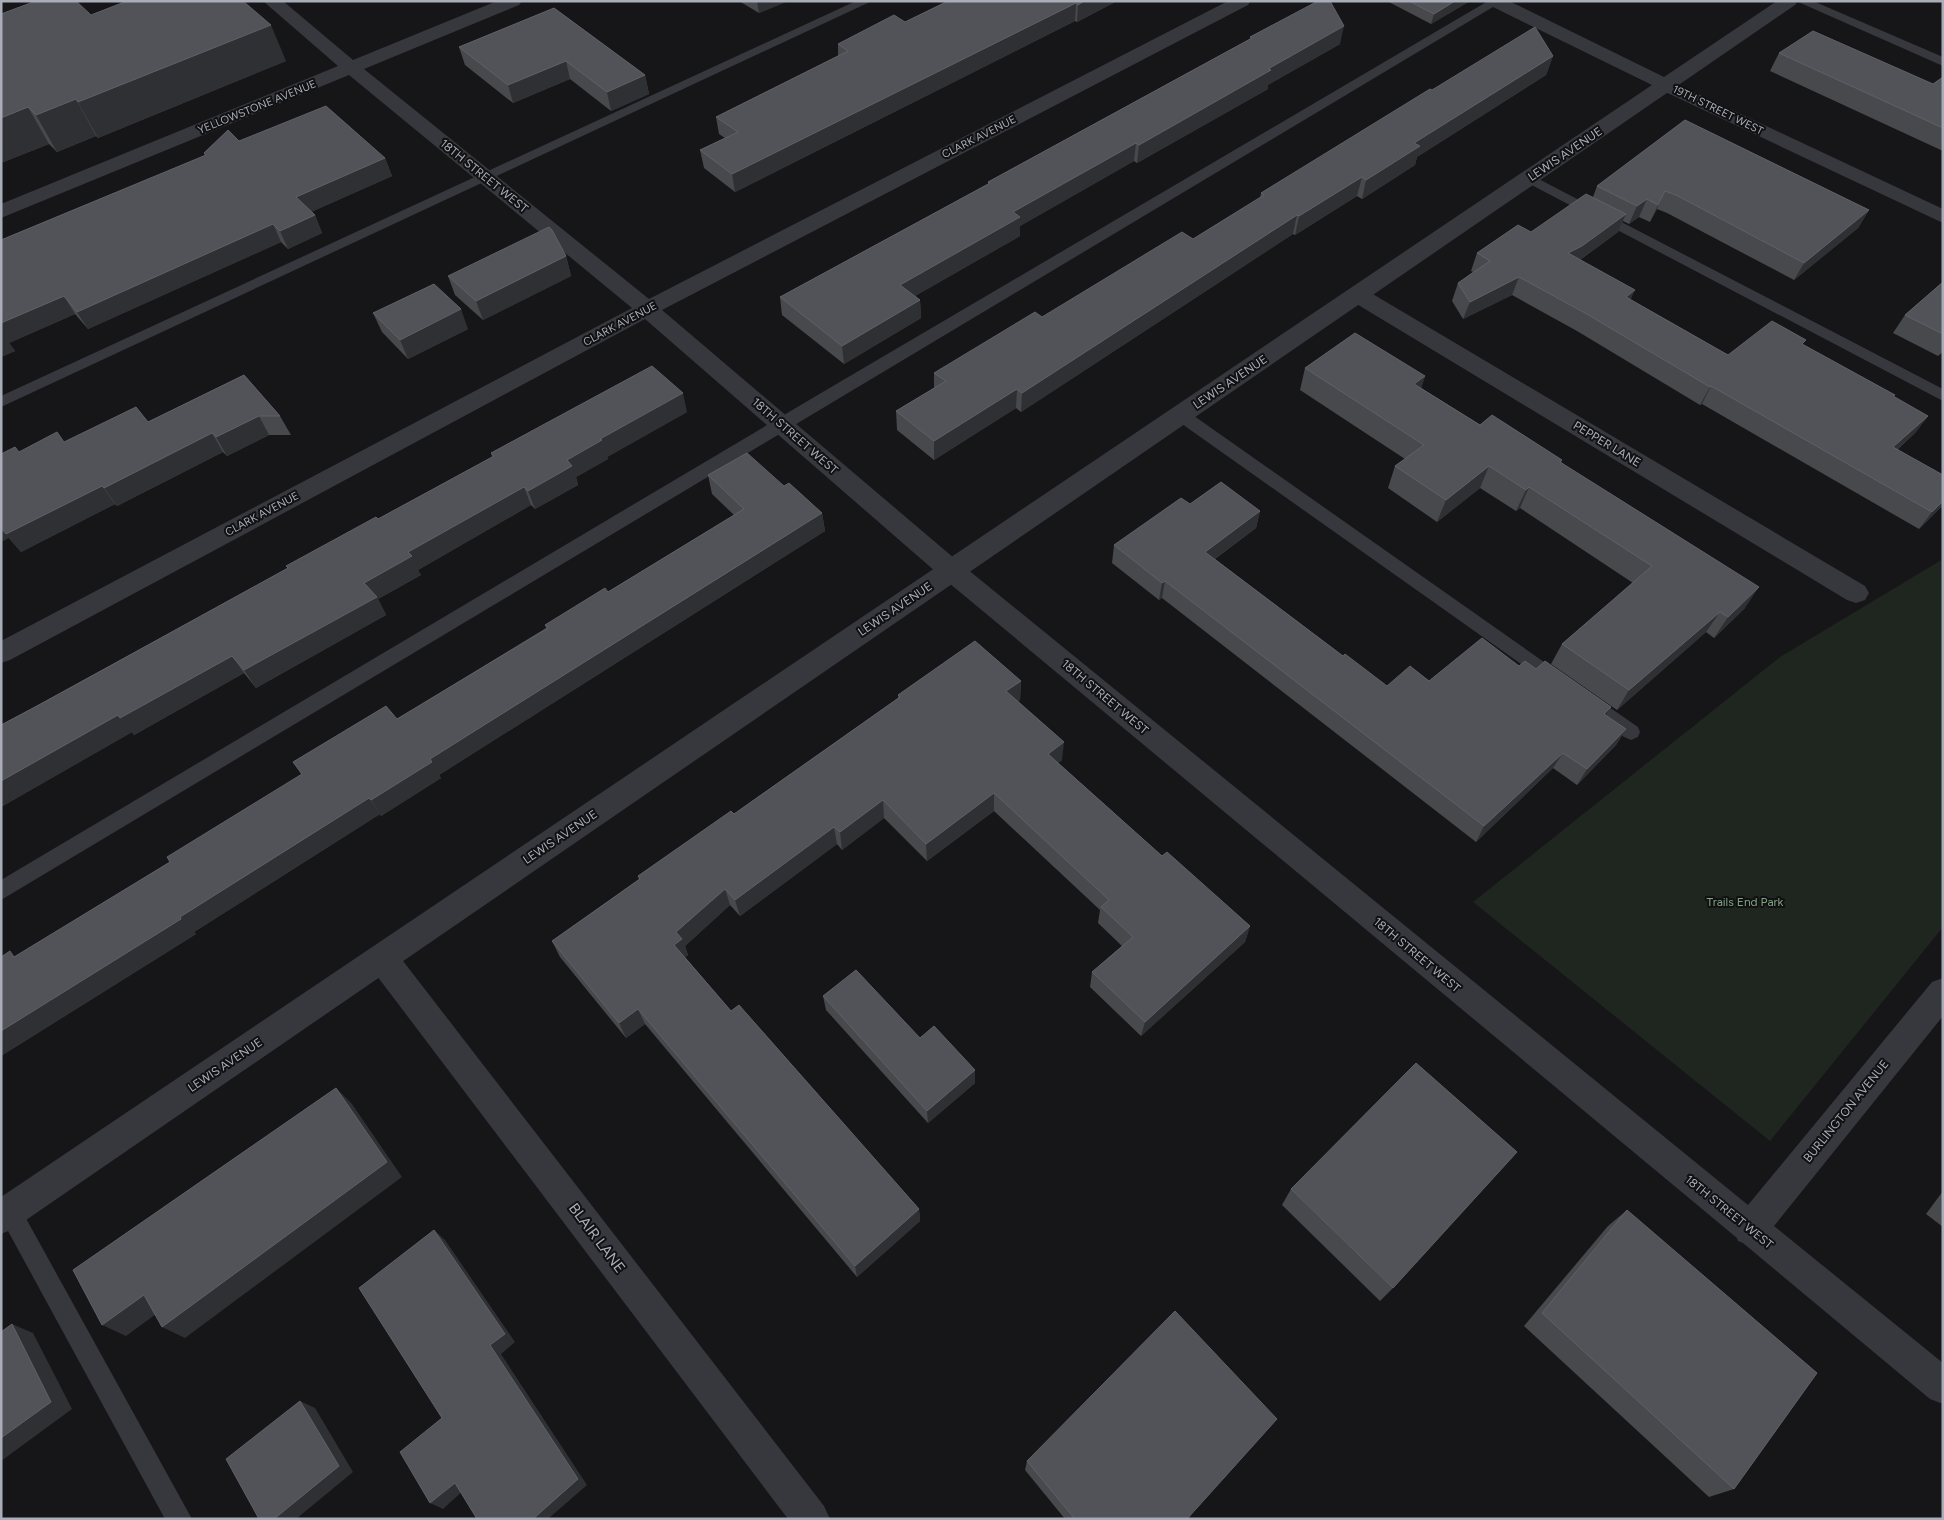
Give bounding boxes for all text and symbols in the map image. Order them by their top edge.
street label: YELLOWSTONE AVENUE [196,77,318,137]
street label: 19TH STREET WEST [1671,82,1765,138]
street label: CLARK AVENUE [940,113,1018,161]
street label: LEWIS AVENUE [1525,124,1605,184]
street label: 18TH STREET WEST [437,136,531,216]
street label: CLARK AVENUE [581,299,659,349]
street label: LEWIS AVENUE [1190,352,1270,412]
street label: 18TH STREET WEST [749,395,841,477]
street label: PEPPER LANE [1571,418,1643,470]
street label: CLARK AVENUE [223,489,301,539]
street label: LEWIS AVENUE [855,579,935,639]
street label: 18TH STREET WEST [1059,657,1151,738]
street label: LEWIS AVENUE [520,807,600,867]
park label: Trails End Park [1707,895,1784,909]
street label: 18TH STREET WEST [1371,915,1463,996]
street label: LEWIS AVENUE [185,1035,265,1095]
street label: BURLINGTON AVENUE [1800,1057,1892,1165]
street label: 18TH STREET WEST [1682,1172,1776,1252]
street label: BLAIR LANE [565,1200,629,1276]

